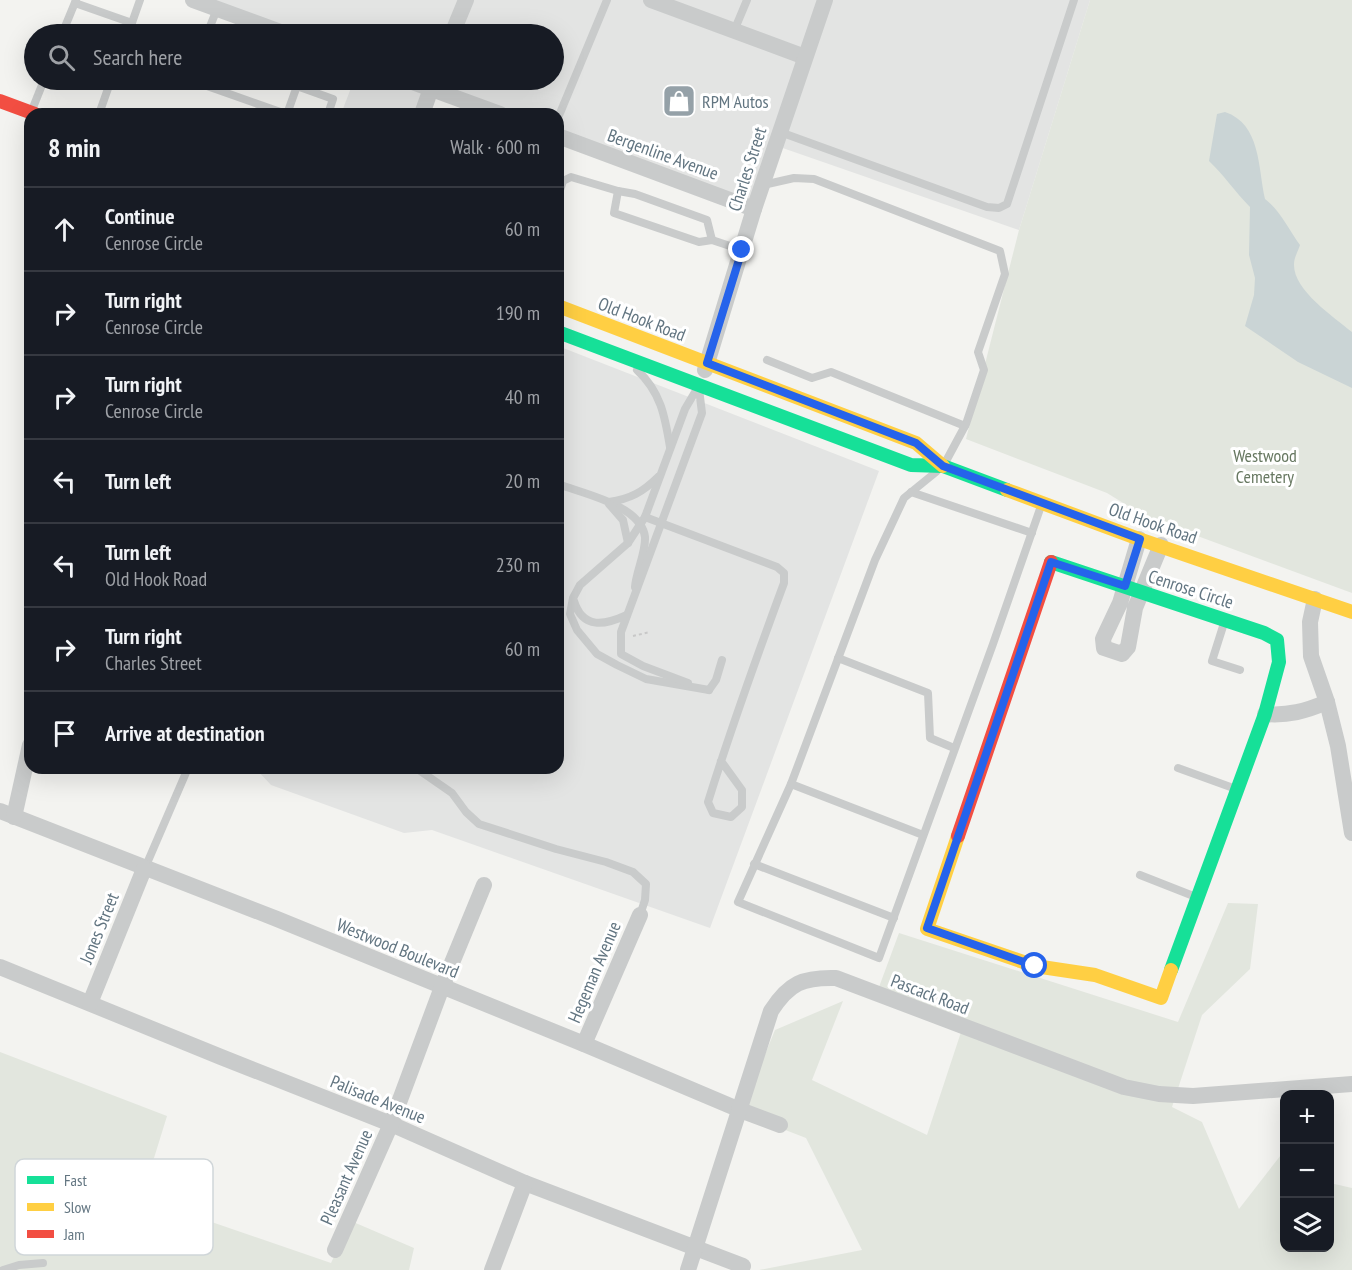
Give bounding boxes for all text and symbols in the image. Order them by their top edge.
search box [24,24,564,90]
icon: search [45,41,78,74]
text: Search here [93,43,182,71]
shop icon: RPM Autos [661,83,697,119]
place label: RPM Autos [702,90,769,113]
street label: Bergenline Avenue [604,123,722,185]
street label: Charles Street [723,124,771,214]
text: 8 min [48,131,101,164]
text: Walk · 600 m [450,134,540,160]
text: Continue [105,202,175,230]
icon: ahead [48,213,81,246]
text: 60 m [505,216,540,242]
text: Cenrose Circle [105,230,203,256]
route end [728,236,754,262]
text: Turn right [105,286,182,314]
street label: Old Hook Road [595,292,689,346]
icon: right [48,297,81,330]
text: 190 m [496,300,540,326]
text: Cenrose Circle [105,314,203,340]
text: Turn right [105,370,182,398]
icon: right [48,381,81,414]
text: 40 m [505,384,540,410]
text: Cenrose Circle [105,398,203,424]
park label: Westwood Cemetery [1233,444,1297,488]
icon: left [48,465,81,498]
text: Turn left [105,467,171,495]
text: 20 m [505,468,540,494]
street label: Old Hook Road [1106,497,1200,549]
text: Turn left [105,538,171,566]
icon: left [48,549,81,582]
text: 230 m [496,552,540,578]
street label: Cenrose Circle [1145,564,1237,614]
text: Old Hook Road [105,566,207,592]
text: Turn right [105,622,182,650]
icon: right [48,633,81,666]
text: 60 m [505,636,540,662]
text: Charles Street [105,650,202,676]
icon: arrive [48,717,81,750]
text: Arrive at destination [105,719,265,747]
street label: Jones Street [74,889,124,968]
street label: Westwood Boulevard [333,913,463,983]
street label: Hegeman Avenue [562,918,626,1026]
route start [1021,952,1047,978]
street label: Pascack Road [888,969,972,1019]
street label: Palisade Avenue [327,1070,429,1128]
map controls [1280,1090,1334,1252]
button: + [1280,1090,1334,1144]
street label: Pleasant Avenue [315,1126,377,1228]
button: − [1280,1144,1334,1198]
legend [15,1159,213,1255]
text: Fast [64,1170,87,1190]
text: Slow [64,1197,91,1217]
button: layers [1280,1198,1334,1252]
text: Jam [63,1224,85,1244]

